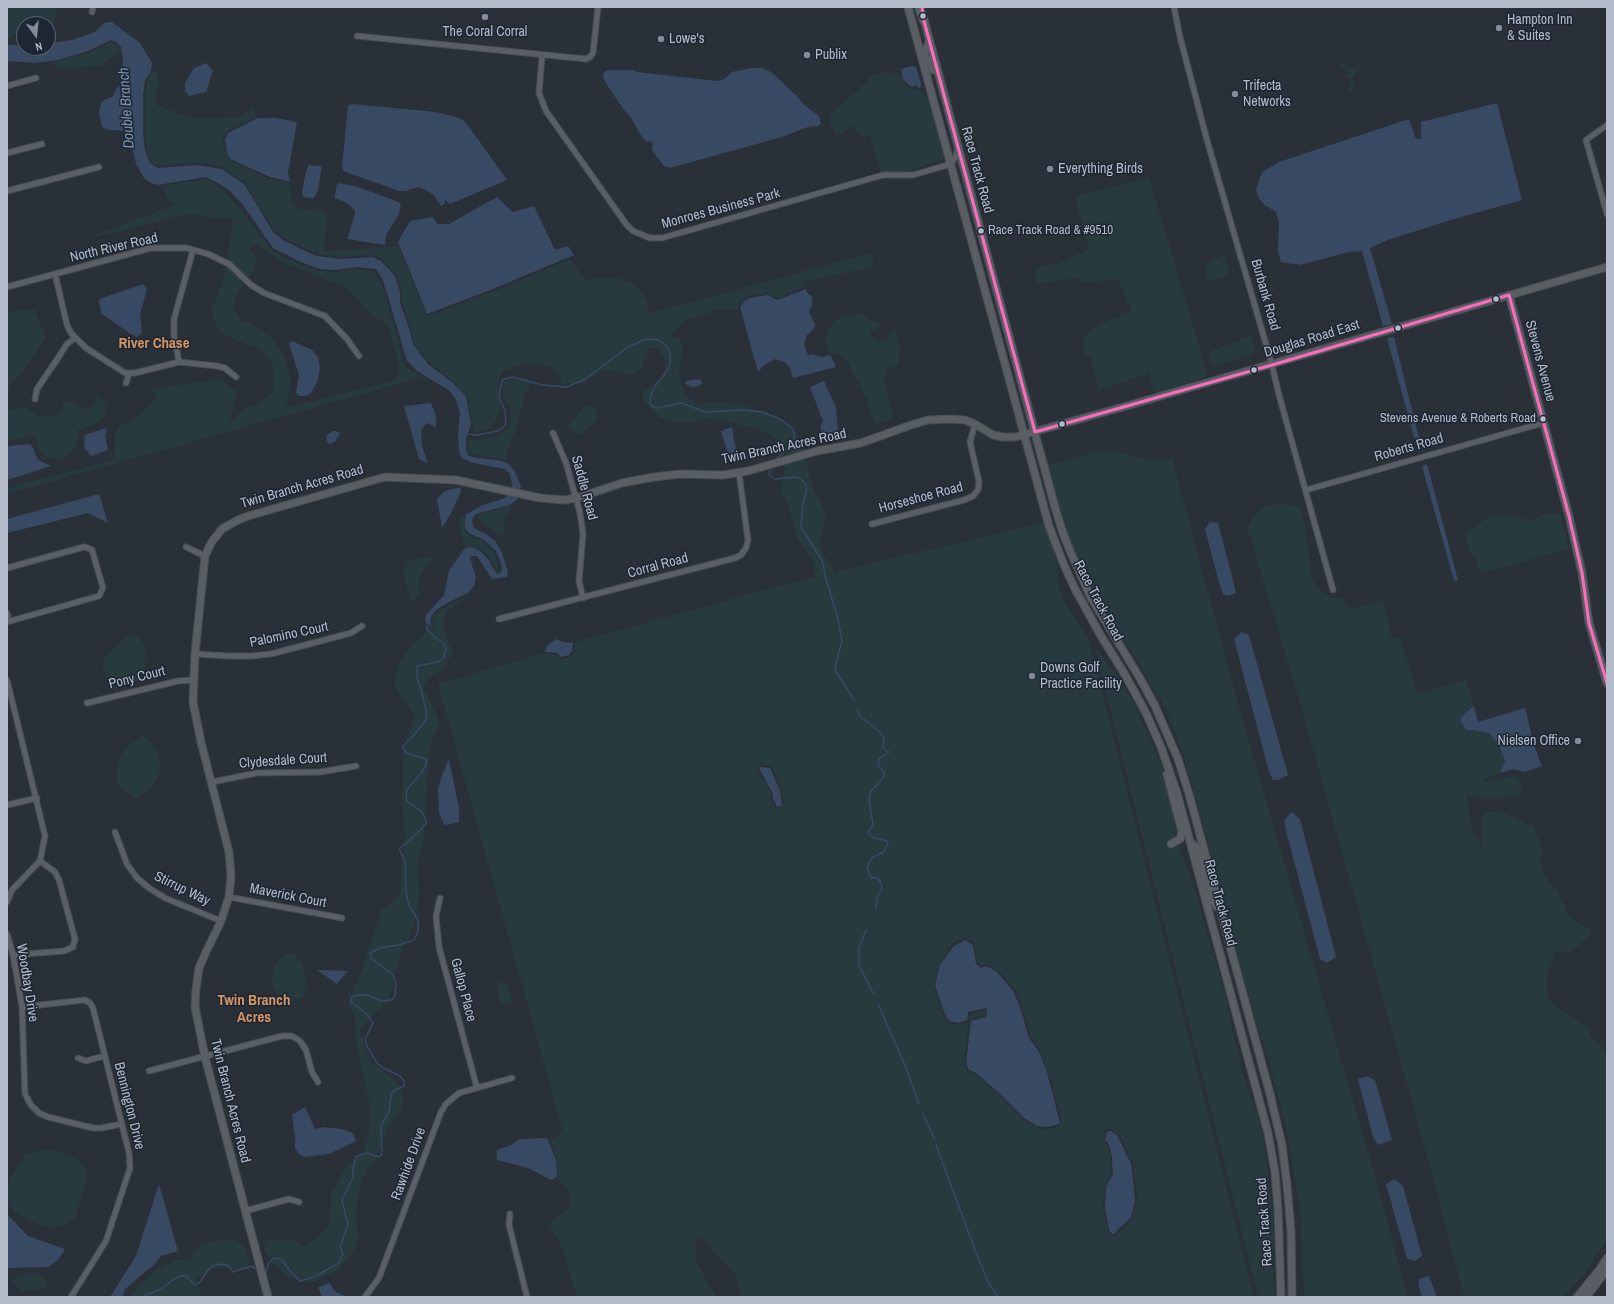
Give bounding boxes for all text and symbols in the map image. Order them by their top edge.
unlabelled marker [918,11,928,21]
marker: The Coral Corral [480,12,490,22]
place label: Hampton Inn & Suites [1507,12,1573,44]
north arrow [16,16,56,56]
marker: Hampton Inn & Suites [1494,23,1504,33]
place label: The Coral Corral [443,24,527,40]
place label: Lowe's [669,31,704,47]
marker: Lowe's [656,34,666,44]
text: N [34,39,44,54]
place label: Publix [815,47,847,63]
marker: Publix [802,50,812,60]
water label: Double Branch [115,67,139,149]
place label: Trifecta Networks [1243,78,1291,110]
marker: Trifecta Networks [1230,89,1240,99]
street label: Race Track Road [957,125,997,215]
place label: Everything Birds [1058,161,1143,177]
marker: Everything Birds [1045,164,1055,174]
street label: Monroes Business Park [660,185,782,233]
place label: Race Track Road & #9510 [988,223,1113,239]
marker: Race Track Road & #9510 [976,226,986,236]
street label: North River Road [69,230,159,266]
street label: Burbank Road [1247,257,1283,333]
unlabelled marker [1491,294,1501,304]
street label: Douglas Road East [1262,317,1362,361]
street label: Stevens Avenue [1521,319,1559,403]
unlabelled marker [1393,323,1403,333]
district label: River Chase [118,335,190,353]
unlabelled marker [1249,365,1259,375]
place label: Stevens Avenue & Roberts Road [1380,411,1536,427]
marker: Stevens Avenue & Roberts Road [1538,414,1548,424]
unlabelled marker [1057,419,1067,429]
street label: Twin Branch Acres Road [720,426,848,468]
street label: Roberts Road [1373,430,1445,466]
street label: Saddle Road [567,454,601,522]
street label: Twin Branch Acres Road [239,461,365,513]
street label: Horseshoe Road [877,479,965,517]
street label: Corral Road [626,550,690,582]
street label: Race Track Road [1070,558,1126,644]
street label: Palomino Court [248,618,330,652]
place label: Downs Golf Practice Facility [1040,660,1122,692]
street label: Pony Court [107,663,167,693]
marker: Downs Golf Practice Facility [1027,671,1037,681]
place label: Nielsen Office [1497,733,1570,749]
marker: Nielsen Office [1573,736,1583,746]
street label: Clydesdale Court [238,750,328,772]
street label: Race Track Road [1200,858,1240,948]
street label: Stirrup Way [151,868,213,910]
street label: Maverick Court [248,880,328,912]
street label: Woodbay Drive [13,943,41,1023]
street label: Gallop Place [446,956,480,1024]
district label: Twin Branch Acres [218,992,290,1027]
street label: Twin Branch Acres Road [206,1037,254,1165]
street label: Bennington Drive [110,1061,148,1151]
street label: Rawhide Drive [388,1125,430,1203]
street label: Race Track Road [1254,1177,1276,1267]

